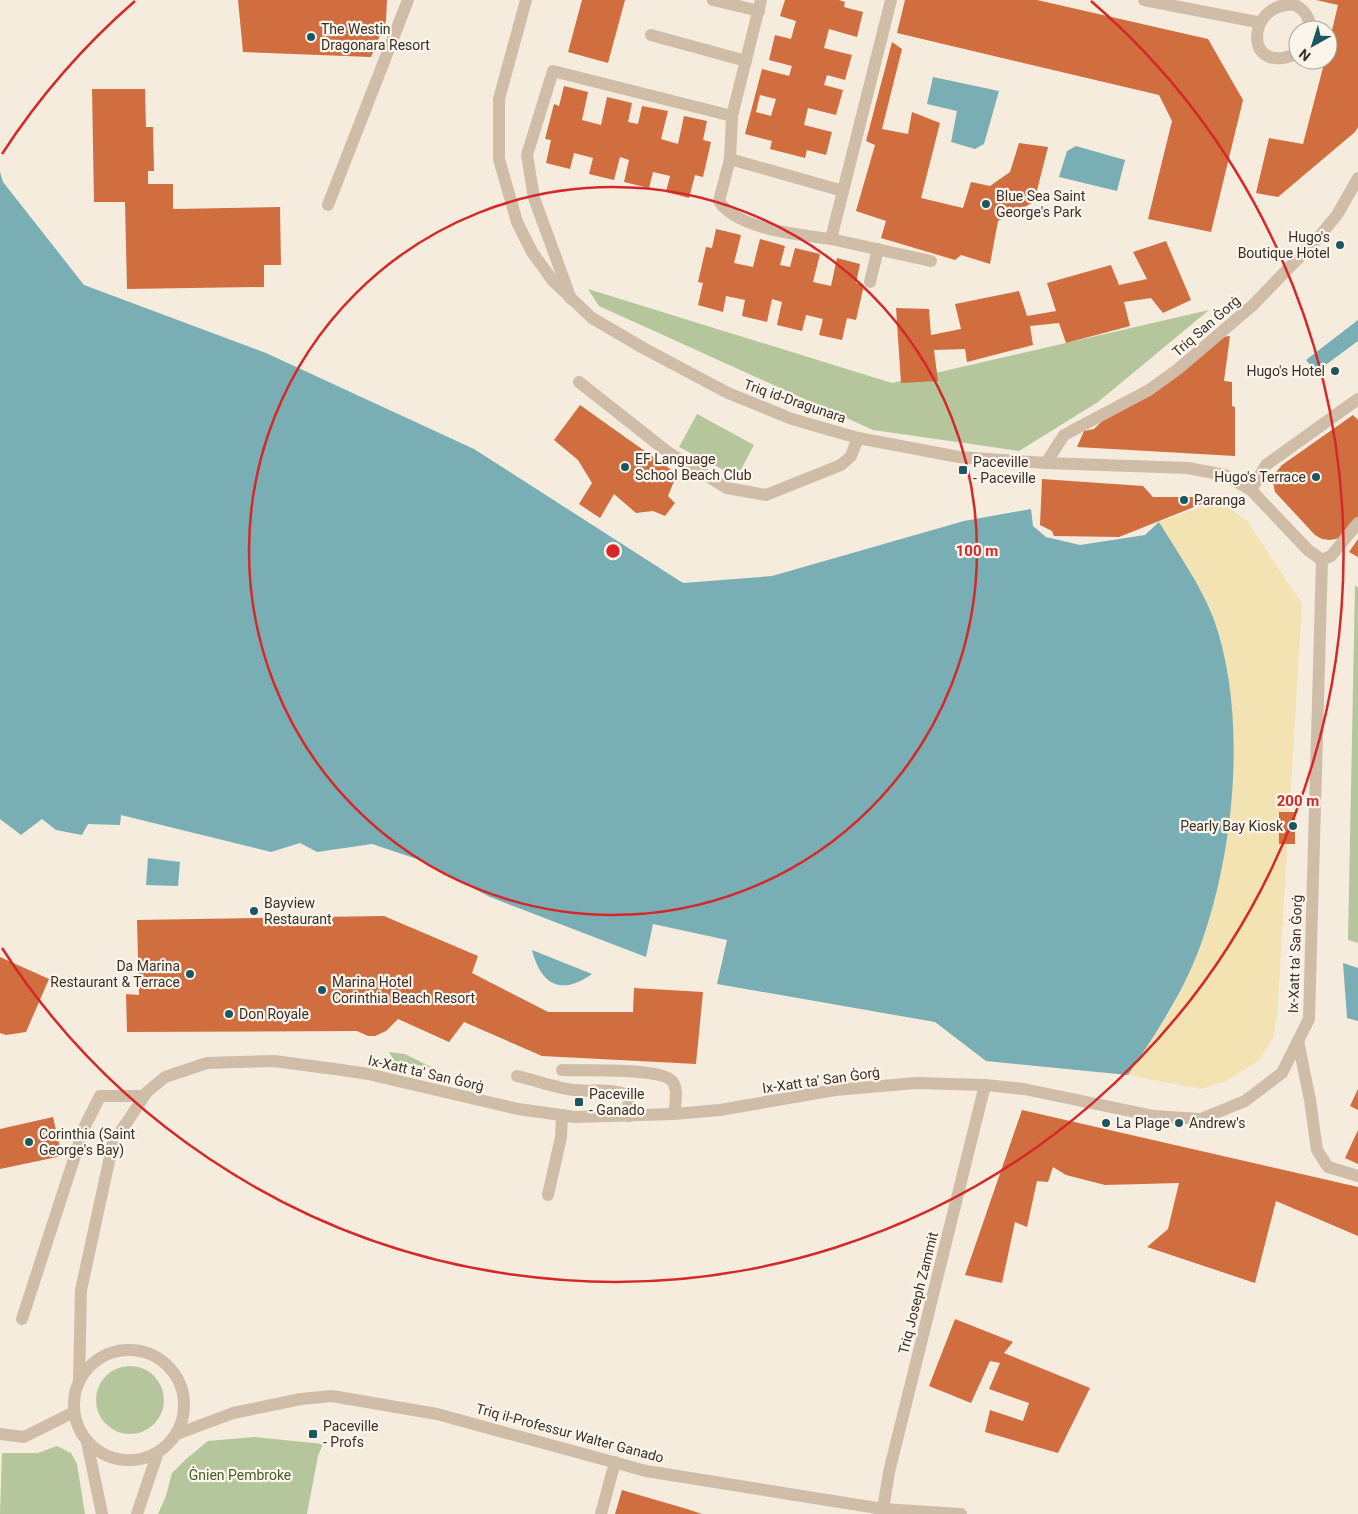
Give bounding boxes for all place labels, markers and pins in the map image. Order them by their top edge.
place label: The Westin Dragonara Resort [321,21,430,53]
marker: The Westin Dragonara Resort [305,31,317,43]
place label: Blue Sea Saint George's Park [996,188,1086,220]
marker: Blue Sea Saint George's Park [980,198,992,210]
place label: Hugo's Boutique Hotel [1238,229,1330,261]
marker: Hugo's Boutique Hotel [1334,239,1346,251]
place label: Hugo's Hotel [1246,363,1325,379]
marker: Hugo's Hotel [1329,365,1341,377]
place label: EF Language School Beach Club [635,451,752,483]
place label: Paceville - Paceville [973,454,1036,486]
marker: EF Language School Beach Club [619,461,631,473]
marker: Paceville - Paceville [957,464,969,476]
place label: Hugo's Terrace [1214,469,1306,485]
marker: Hugo's Terrace [1310,471,1322,483]
place label: Paranga [1194,492,1246,508]
marker: Paranga [1178,494,1190,506]
centre of rings [604,542,622,560]
place label: Pearly Bay Kiosk [1180,818,1284,834]
marker: Pearly Bay Kiosk [1287,820,1299,832]
place label: Bayview Restaurant [264,895,332,927]
marker: Bayview Restaurant [248,905,260,917]
place label: Da Marina Restaurant & Terrace [50,958,180,990]
marker: Da Marina Restaurant & Terrace [184,968,196,980]
place label: Marina Hotel Corinthia Beach Resort [332,974,475,1006]
marker: Marina Hotel Corinthia Beach Resort [316,984,328,996]
place label: Don Royale [239,1006,309,1022]
marker: Don Royale [223,1008,235,1020]
place label: Paceville - Ganado [589,1086,645,1118]
marker: Paceville - Ganado [573,1096,585,1108]
place label: La Plage [1116,1115,1170,1131]
place label: Andrew's [1189,1115,1245,1131]
marker: La Plage [1100,1117,1112,1129]
marker: Andrew's [1173,1117,1185,1129]
place label: Corinthia (Saint George's Bay) [39,1126,136,1159]
marker: Corinthia (Saint George's Bay) [23,1136,35,1148]
place label: Paceville - Profs [323,1418,378,1450]
marker: Paceville - Profs [307,1428,319,1440]

